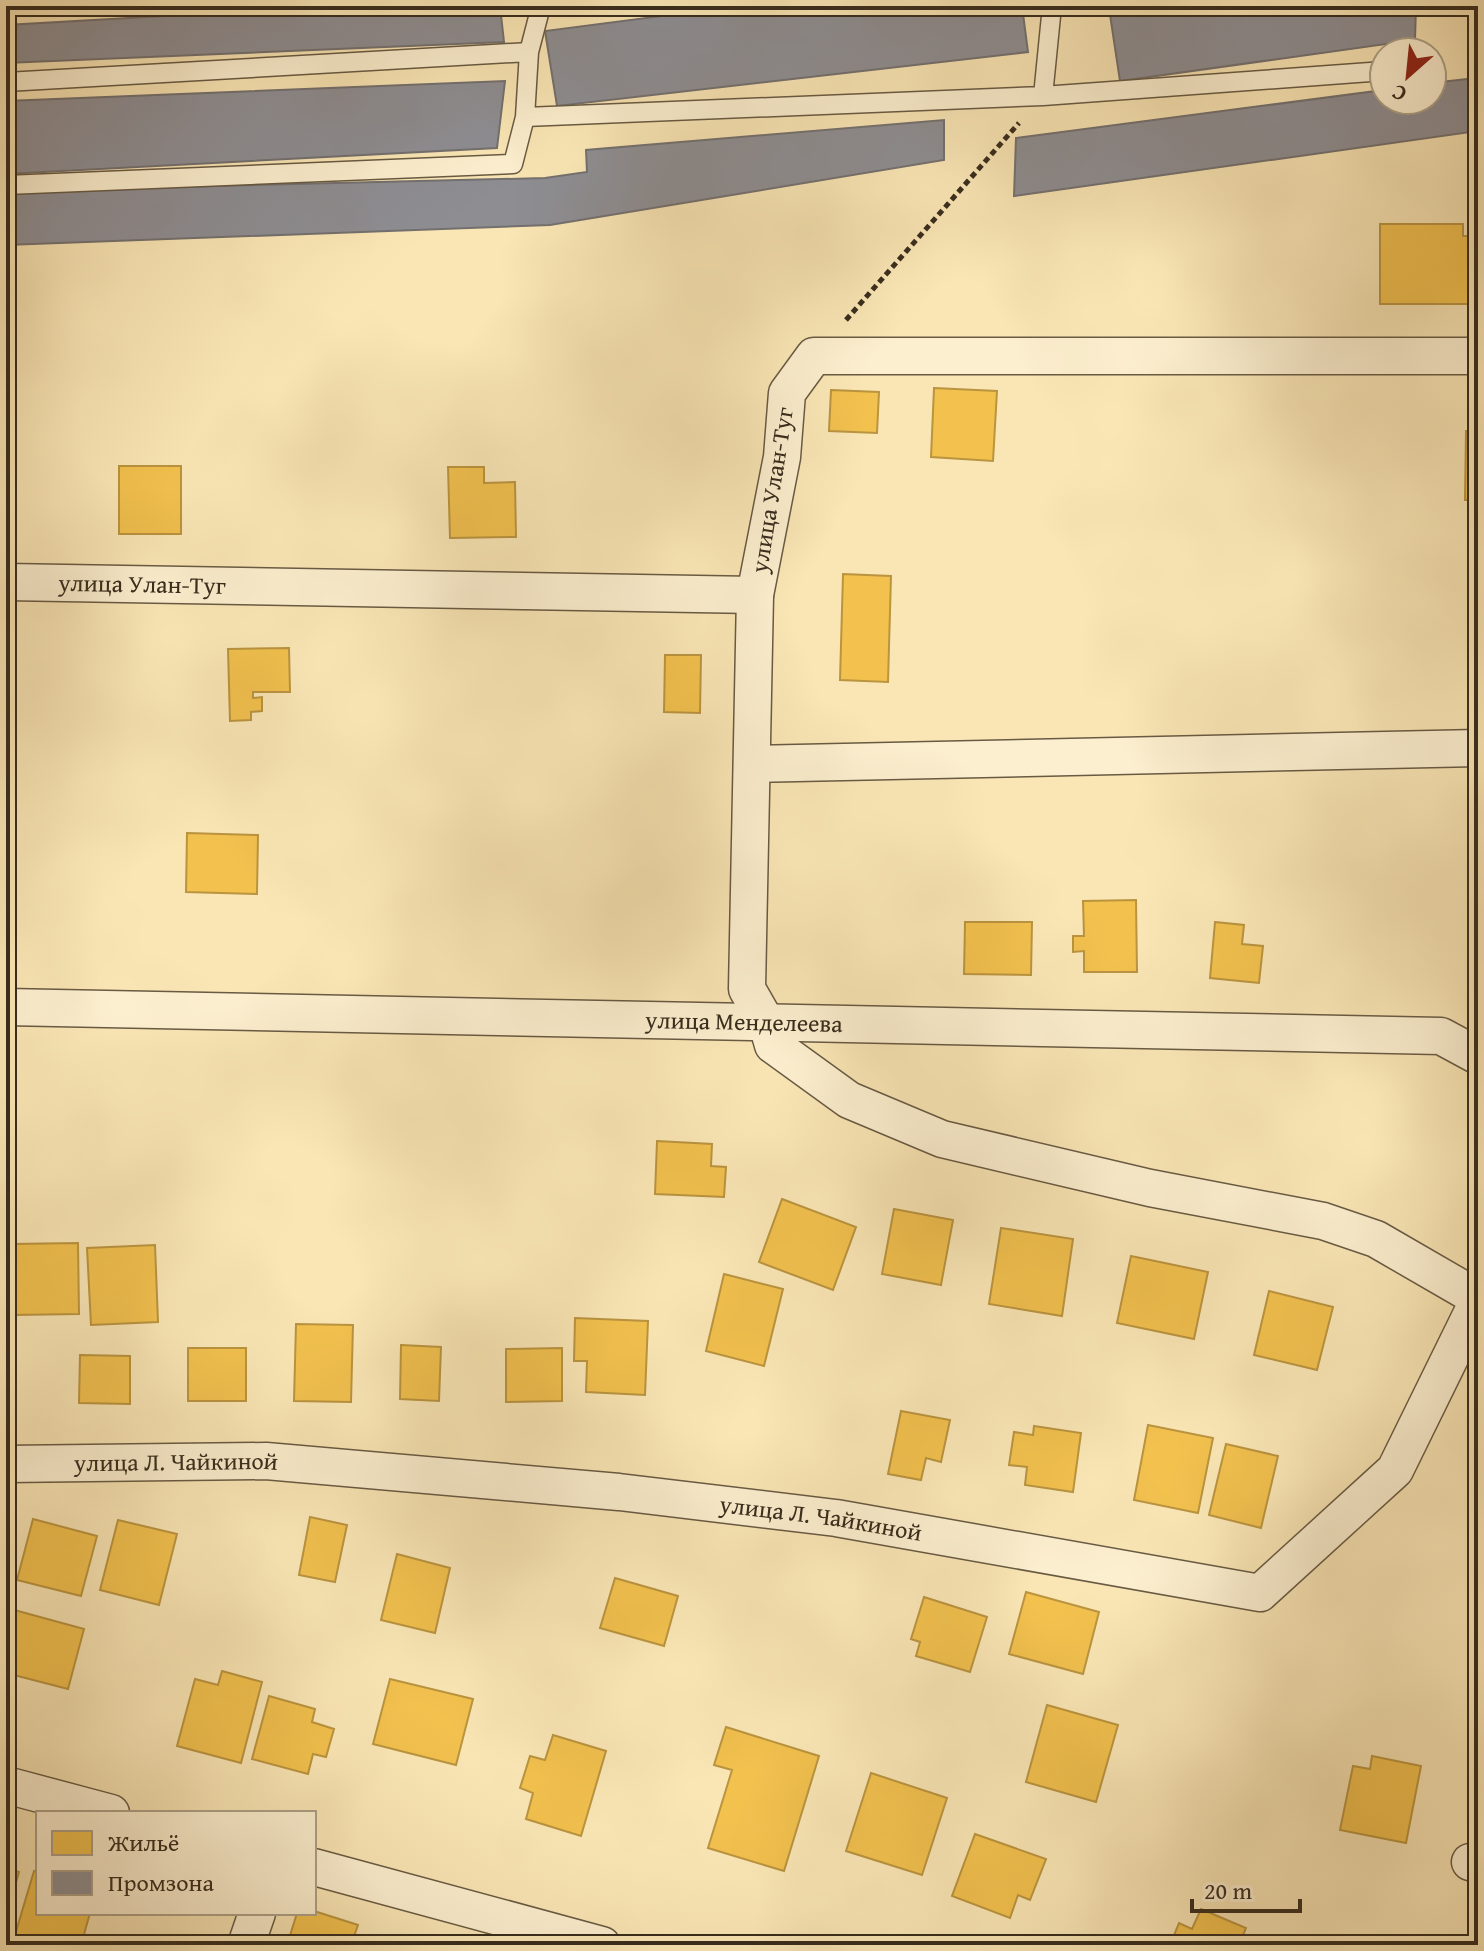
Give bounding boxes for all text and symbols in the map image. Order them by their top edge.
north arrow [1368,36,1448,116]
text: С [1386,77,1412,111]
street label: улица Улан-Туг [741,405,802,576]
street label: улица Улан-Туг [57,565,226,603]
street label: улица Менделеева [644,1002,843,1041]
street label: улица Л. Чайкиной [73,1443,280,1480]
street label: улица Л. Чайкиной [717,1486,925,1550]
legend [36,1811,316,1915]
text: Жильё [107,1825,179,1860]
scale bar [1192,1863,1300,1913]
text: Промзона [108,1865,214,1900]
text: 20 m [1204,1873,1252,1908]

